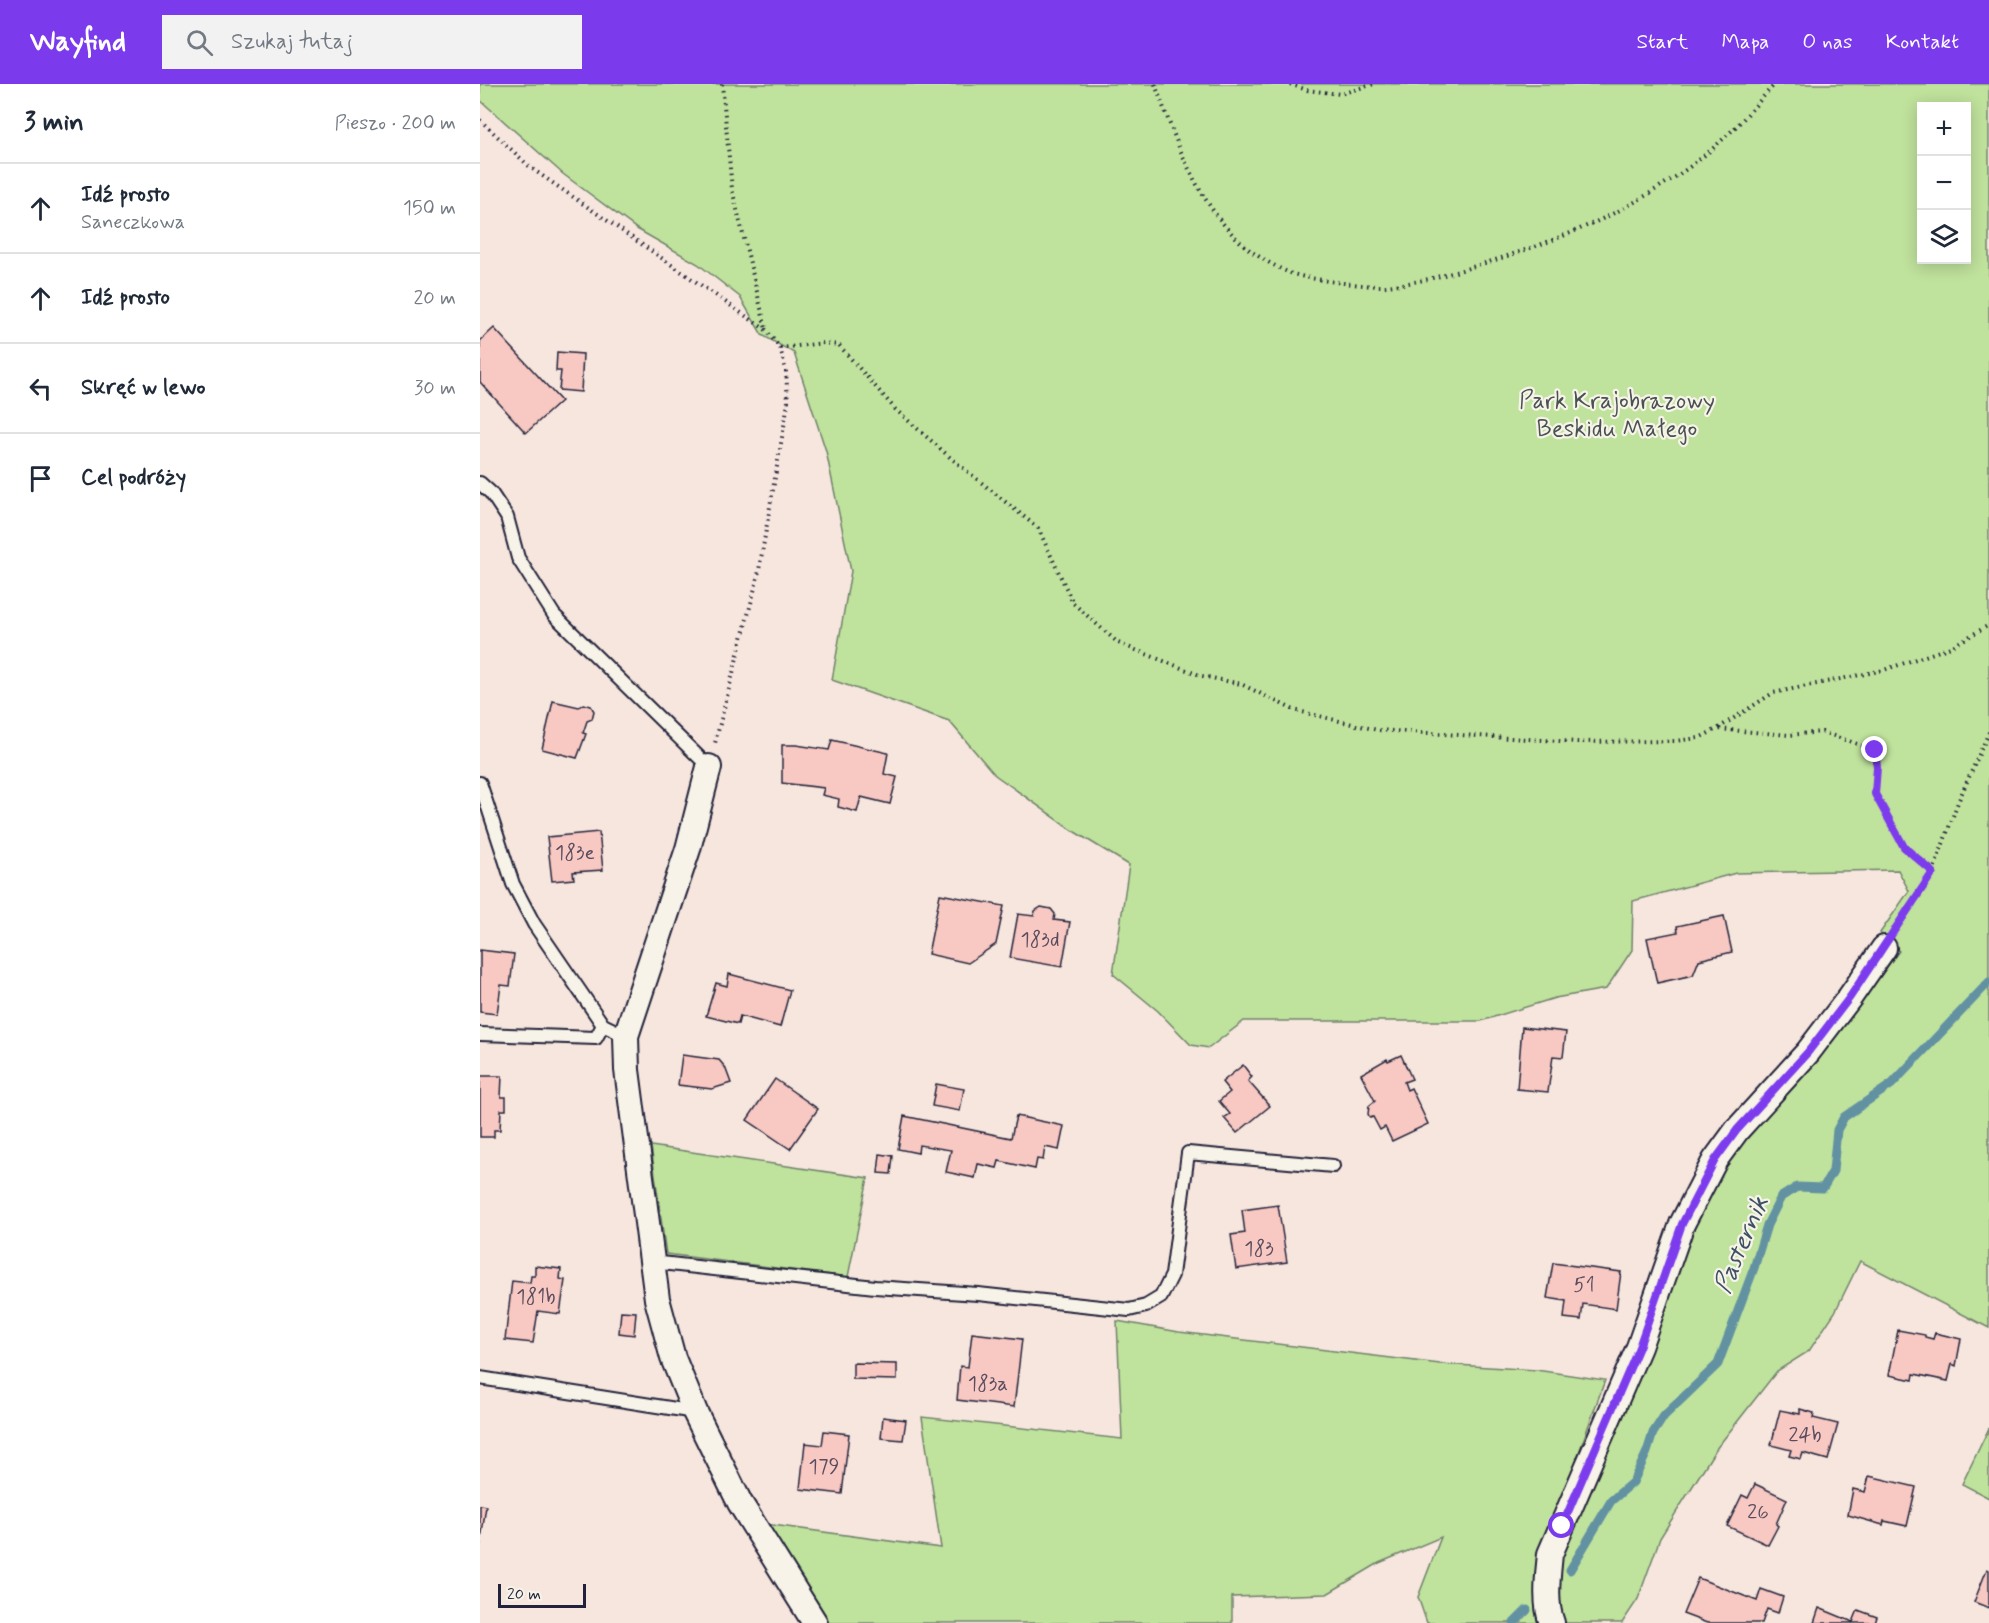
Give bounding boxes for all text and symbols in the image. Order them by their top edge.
search box [162,15,582,69]
text: Wayfind [30,24,126,61]
icon: search [183,26,216,59]
text: Szukaj tutaj [231,28,353,56]
text: Start [1636,28,1688,56]
text: Mapa [1721,28,1769,56]
text: O nas [1802,28,1852,56]
text: Kontakt [1885,28,1959,56]
map controls [1917,102,1971,264]
button: + [1917,102,1971,156]
text: 3 min [24,106,84,140]
text: Pieszo · 200 m [334,110,456,137]
button: − [1917,156,1971,210]
text: Idź prosto [81,181,170,209]
icon: ahead [24,192,57,225]
text: 150 m [403,195,456,222]
text: Saneczkowa [81,209,185,236]
button: layers [1917,210,1971,264]
icon: ahead [24,282,57,315]
text: Idź prosto [81,284,170,312]
text: 20 m [413,285,456,312]
icon: left [24,372,57,405]
text: Skręć w lewo [81,374,206,402]
text: 30 m [414,375,456,402]
park label: Park Krajobrazowy Beskidu Małego [1519,386,1715,445]
icon: arrive [24,462,57,495]
text: Cel podróży [81,464,186,492]
route end [1861,736,1887,762]
house number: 183e [555,839,595,867]
house number: 183d [1020,926,1060,954]
water label: Pasternik [1706,1191,1778,1299]
house number: 183 [1244,1235,1274,1263]
house number: 51 [1573,1271,1595,1299]
house number: 181b [516,1283,556,1311]
house number: 183a [968,1370,1008,1398]
house number: 24b [1788,1421,1822,1449]
house number: 179 [809,1453,840,1481]
house number: 26 [1747,1498,1769,1526]
route start [1548,1512,1574,1538]
scale bar [498,1581,586,1608]
text: 20 m [507,1584,541,1605]

